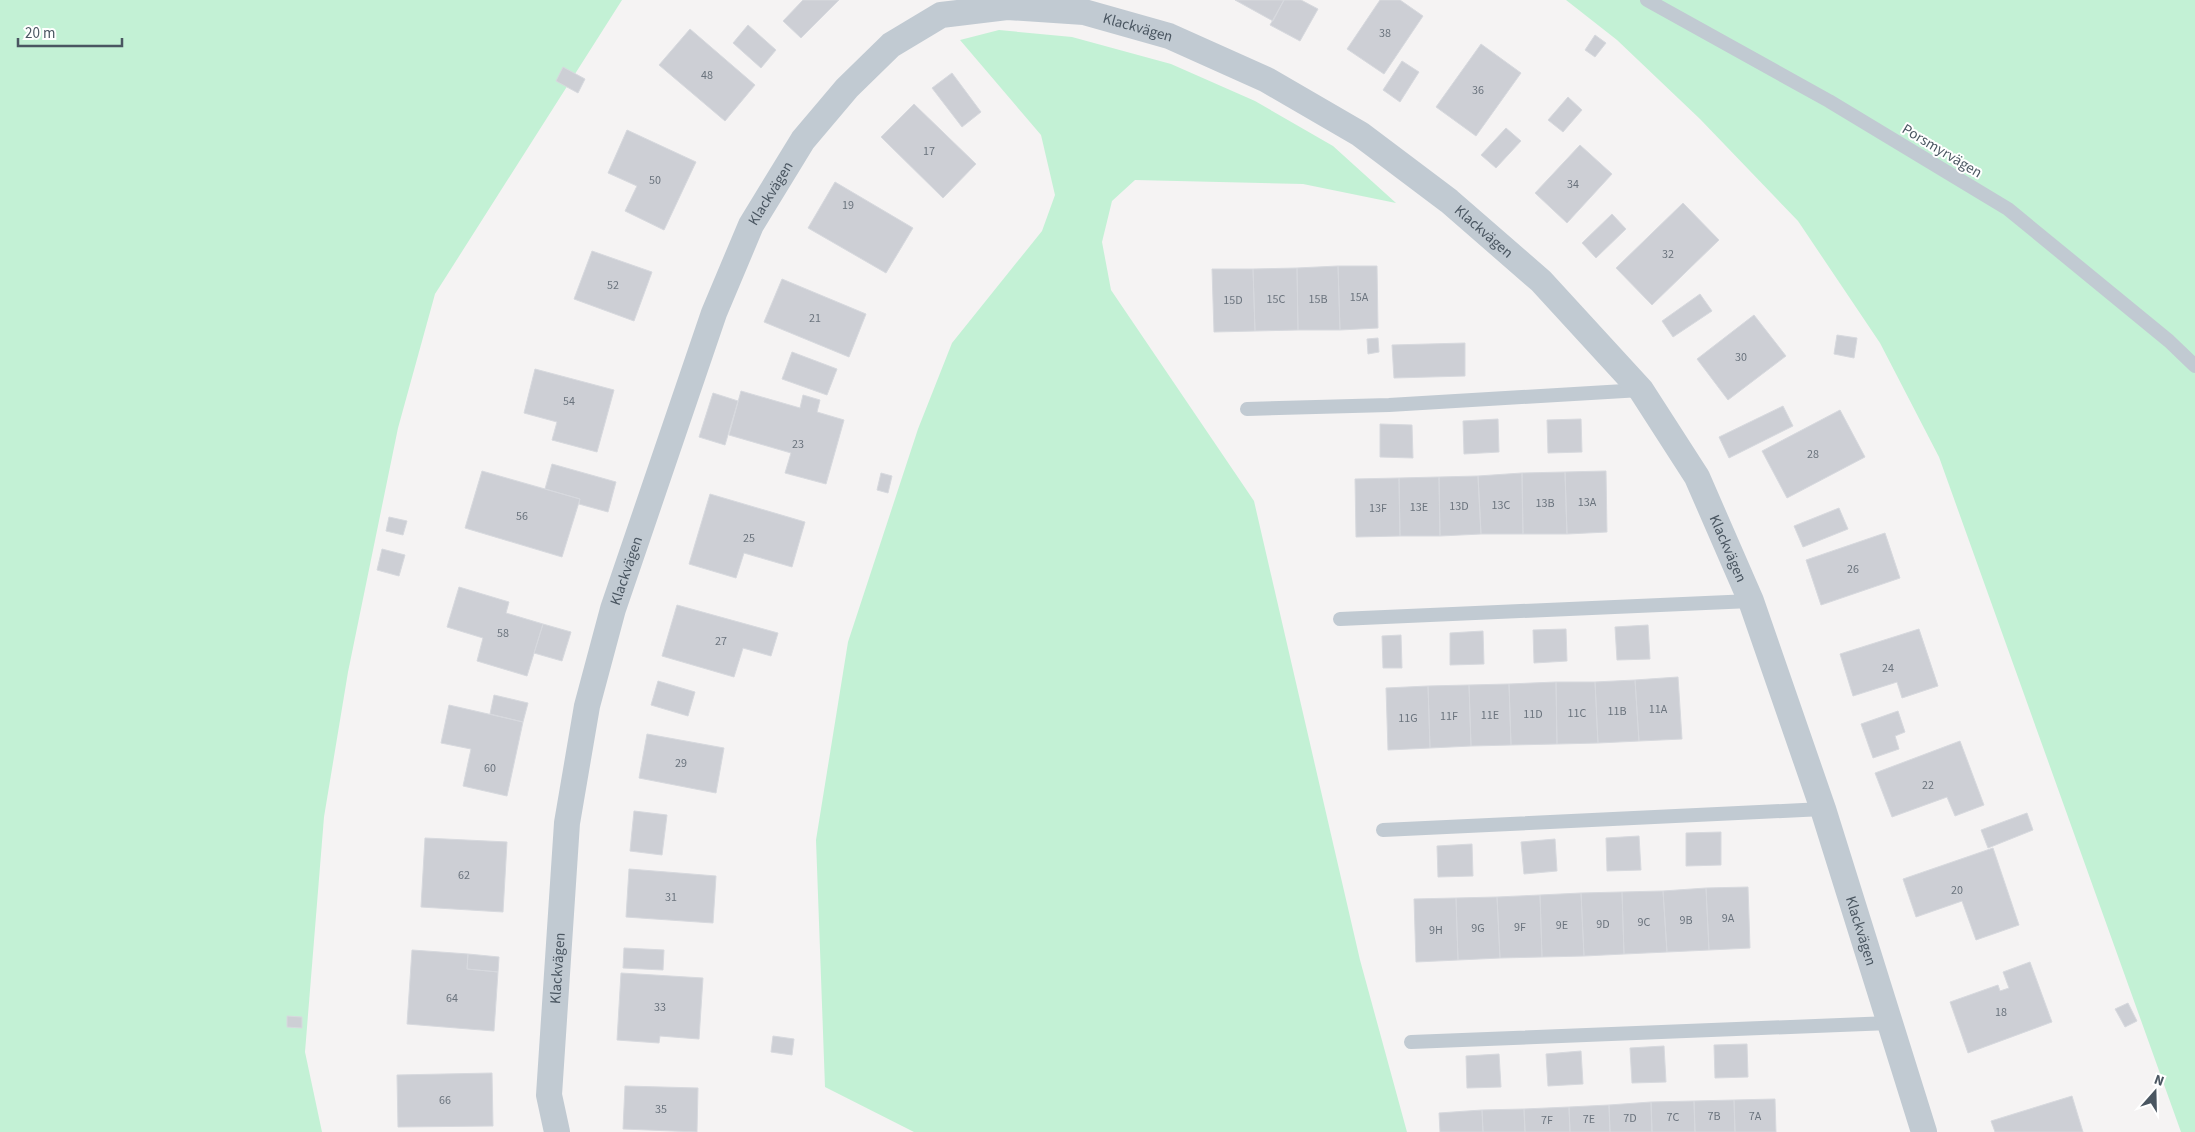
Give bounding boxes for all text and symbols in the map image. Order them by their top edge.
street label: Klackvägen [1101,7,1175,47]
scale bar [18,15,121,47]
text: 20 m [25,23,55,44]
house number: 38 [1379,25,1391,42]
house number: 48 [701,67,713,84]
house number: 36 [1472,82,1484,99]
street label: Porsmyrvägen [1898,119,1986,183]
house number: 17 [923,143,935,160]
street label: Klackvägen [743,157,798,229]
house number: 50 [649,172,661,189]
house number: 34 [1567,176,1579,193]
house number: 19 [842,197,854,214]
street label: Klackvägen [1450,200,1518,263]
house number: 32 [1662,246,1674,263]
house number: 52 [607,277,619,294]
house number: 15A [1350,289,1369,306]
house number: 15C [1267,291,1286,308]
house number: 15B [1309,291,1327,308]
house number: 15D [1223,292,1243,309]
house number: 21 [809,310,821,327]
house number: 30 [1735,349,1747,366]
house number: 54 [563,393,575,410]
house number: 23 [792,436,804,453]
house number: 28 [1807,446,1819,463]
house number: 13A [1578,494,1597,511]
house number: 13B [1536,495,1554,512]
house number: 13C [1492,497,1511,514]
house number: 13D [1449,498,1469,515]
house number: 13E [1410,499,1428,516]
house number: 13F [1369,500,1387,517]
house number: 56 [516,508,528,525]
street label: Klackvägen [1704,511,1752,586]
house number: 25 [743,530,755,547]
street label: Klackvägen [605,533,648,608]
house number: 26 [1847,561,1859,578]
house number: 58 [497,625,509,642]
house number: 27 [715,633,727,650]
house number: 24 [1882,660,1894,677]
house number: 11A [1649,701,1668,718]
house number: 11B [1608,703,1626,720]
house number: 11C [1568,705,1587,722]
house number: 11D [1523,706,1543,723]
house number: 11E [1481,707,1499,724]
house number: 11F [1440,708,1458,725]
house number: 11G [1398,710,1418,727]
house number: 29 [675,755,687,772]
house number: 60 [484,760,496,777]
house number: 22 [1922,777,1934,794]
house number: 62 [458,867,470,884]
house number: 20 [1951,882,1963,899]
house number: 31 [665,889,677,906]
street label: Klackvägen [1840,893,1882,968]
house number: 9A [1722,910,1735,927]
house number: 9B [1679,912,1693,929]
house number: 9C [1638,914,1651,931]
house number: 9D [1596,916,1610,933]
house number: 9E [1556,917,1568,934]
house number: 9F [1514,919,1526,936]
house number: 9G [1471,920,1485,937]
house number: 9H [1429,922,1443,939]
street label: Klackvägen [545,932,570,1005]
house number: 64 [446,990,458,1007]
house number: 33 [654,999,666,1016]
house number: 18 [1995,1004,2007,1021]
north arrow [2130,1067,2180,1117]
text: N [2151,1070,2167,1092]
house number: 66 [439,1092,451,1109]
house number: 35 [655,1101,667,1118]
house number: 7B [1707,1108,1721,1125]
house number: 7A [1749,1108,1762,1125]
house number: 7C [1667,1109,1680,1126]
house number: 7D [1623,1110,1637,1127]
house number: 7E [1583,1111,1595,1128]
house number: 7F [1541,1112,1553,1129]

